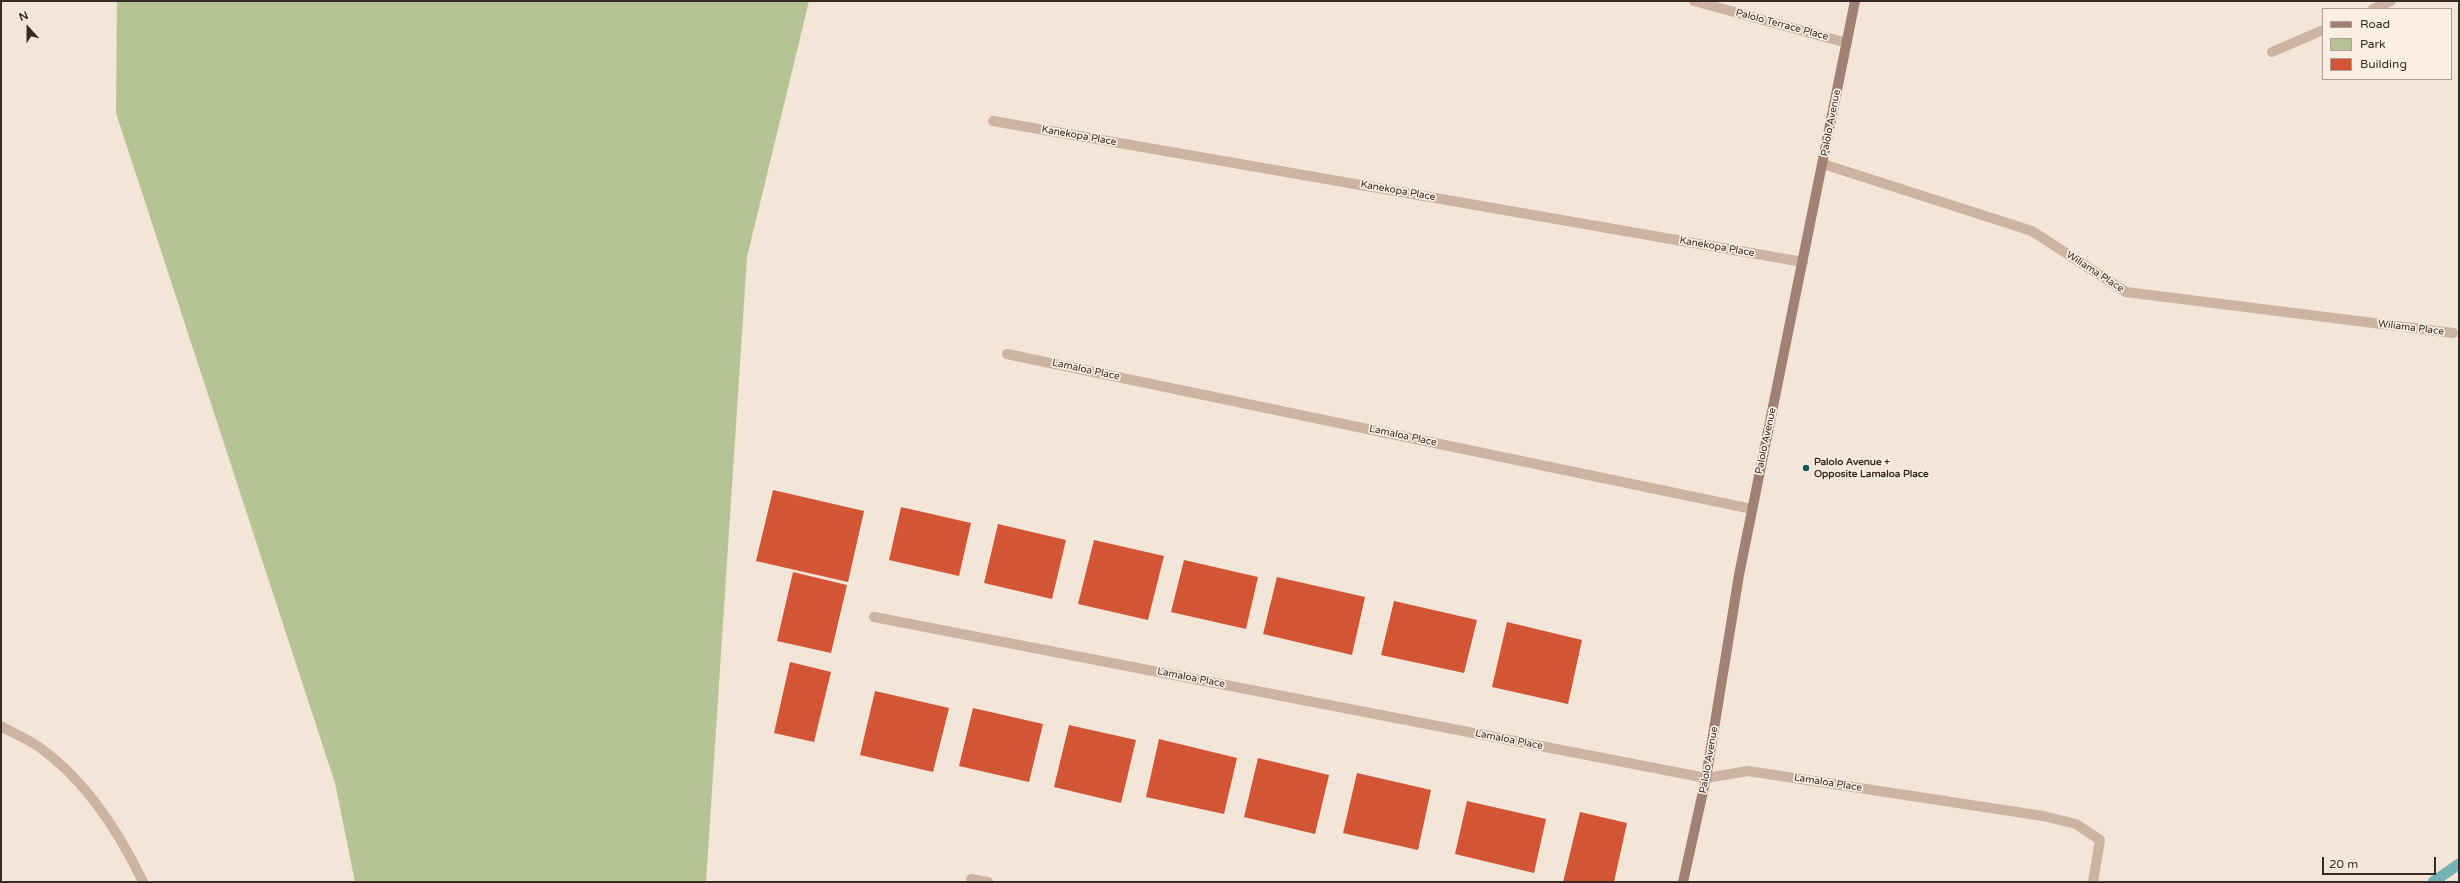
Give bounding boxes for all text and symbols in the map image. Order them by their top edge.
street label: Palolo Terrace Place [1734,7,1830,43]
north arrow [8,8,48,48]
legend [2322,8,2452,80]
text: N [17,9,30,24]
text: Road [2360,17,2390,31]
text: Park [2360,37,2386,51]
text: Building [2360,57,2407,71]
street label: Palolo Avenue [1819,89,1843,157]
street label: Kanekopa Place [1041,124,1117,148]
street label: Kanekopa Place [1360,179,1436,203]
street label: Kanekopa Place [1679,235,1755,259]
street label: Wiliama Place [2064,249,2126,295]
street label: Wiliama Place [2377,318,2445,338]
street label: Lamaloa Place [1051,357,1121,383]
street label: Palolo Avenue [1753,407,1779,475]
street label: Lamaloa Place [1368,423,1438,449]
place label: Palolo Avenue + Opposite Lamaloa Place [1814,456,1929,480]
marker: Palolo Avenue + Opposite Lamaloa Place [1801,463,1811,473]
street label: Lamaloa Place [1156,666,1226,690]
street label: Palolo Avenue [1697,726,1721,794]
street label: Lamaloa Place [1474,728,1544,752]
street label: Lamaloa Place [1793,772,1863,794]
scale bar [2324,849,2438,875]
text: 20 m [2329,857,2358,871]

